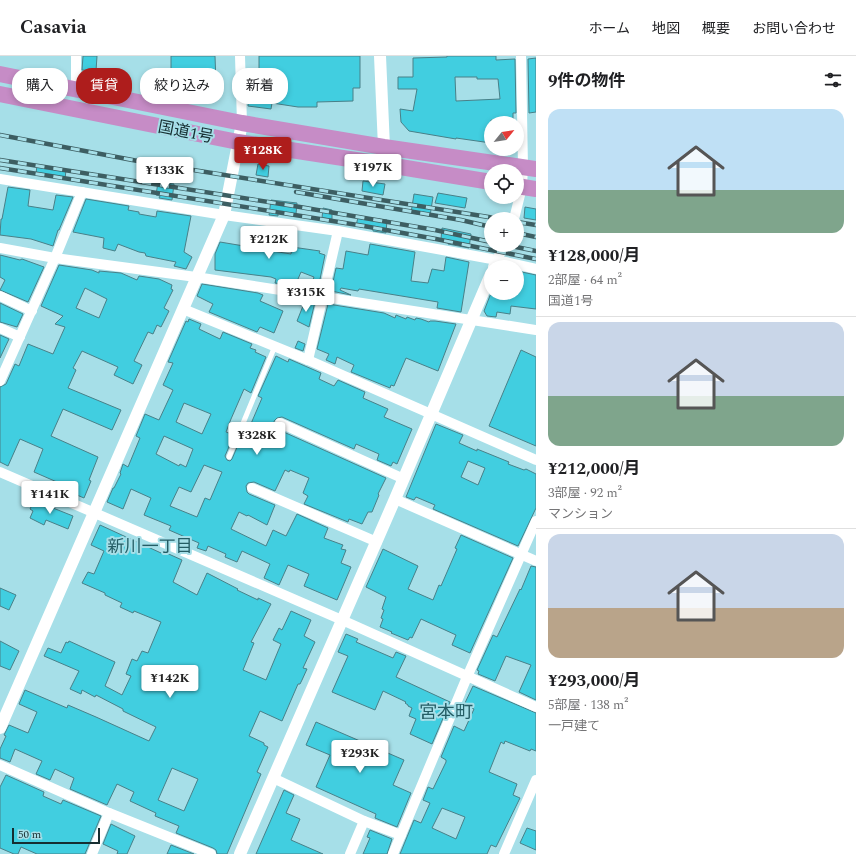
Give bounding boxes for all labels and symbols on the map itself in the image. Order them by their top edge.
street label: 国道1号 [156,115,216,149]
north arrow [484,116,524,156]
pin: ¥128K [235,137,291,171]
pin: ¥197K [345,154,401,188]
pin: ¥133K [137,157,193,191]
pin: ¥212K [241,226,297,260]
pin: ¥315K [278,279,334,313]
pin: ¥328K [229,422,285,456]
pin: ¥141K [22,481,78,515]
district label: 新川一丁目 [108,534,193,560]
pin: ¥142K [142,665,198,699]
district label: 宮本町 [419,699,473,726]
pin: ¥293K [332,740,388,774]
scale bar [12,826,100,845]

